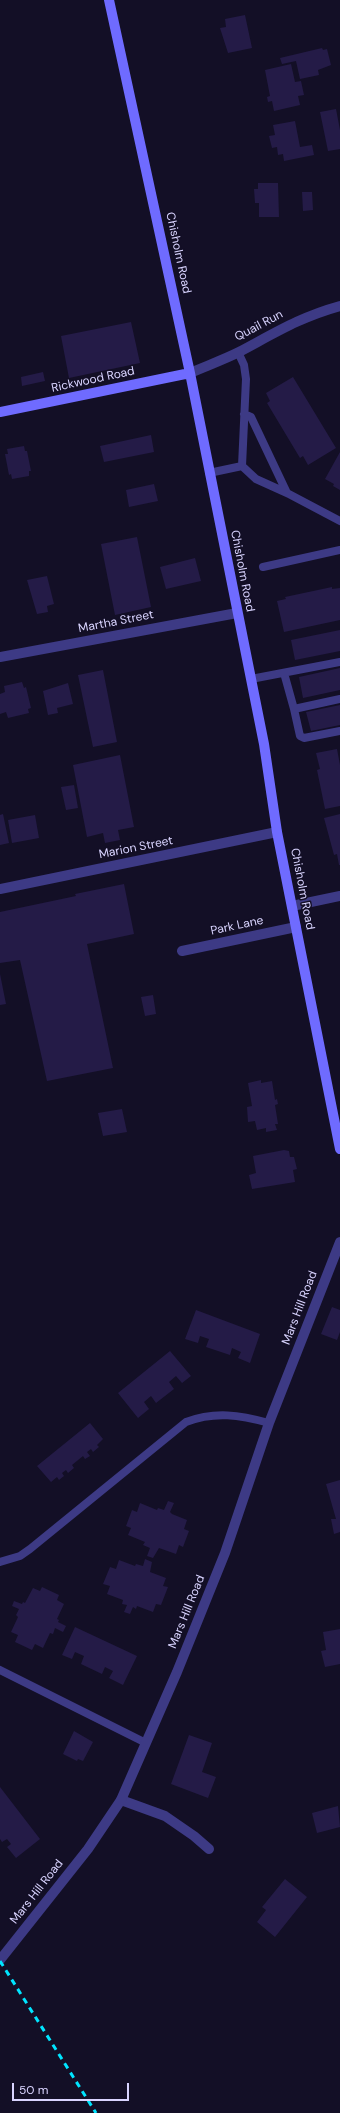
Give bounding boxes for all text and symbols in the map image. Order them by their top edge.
street label: Chisholm Road [162,211,194,295]
street label: Quail Run [233,307,285,345]
street label: Rickwood Road [50,364,136,396]
street label: Chisholm Road [227,529,257,613]
street label: Martha Street [77,608,155,636]
street label: Marion Street [98,834,174,862]
street label: Chisholm Road [287,847,317,931]
street label: Park Lane [209,913,265,939]
street label: Mars Hill Road [279,1269,321,1347]
street label: Mars Hill Road [166,1573,208,1651]
street label: Mars Hill Road [7,1857,67,1927]
scale bar [14,2075,131,2101]
text: 50 m [19,2082,48,2098]

